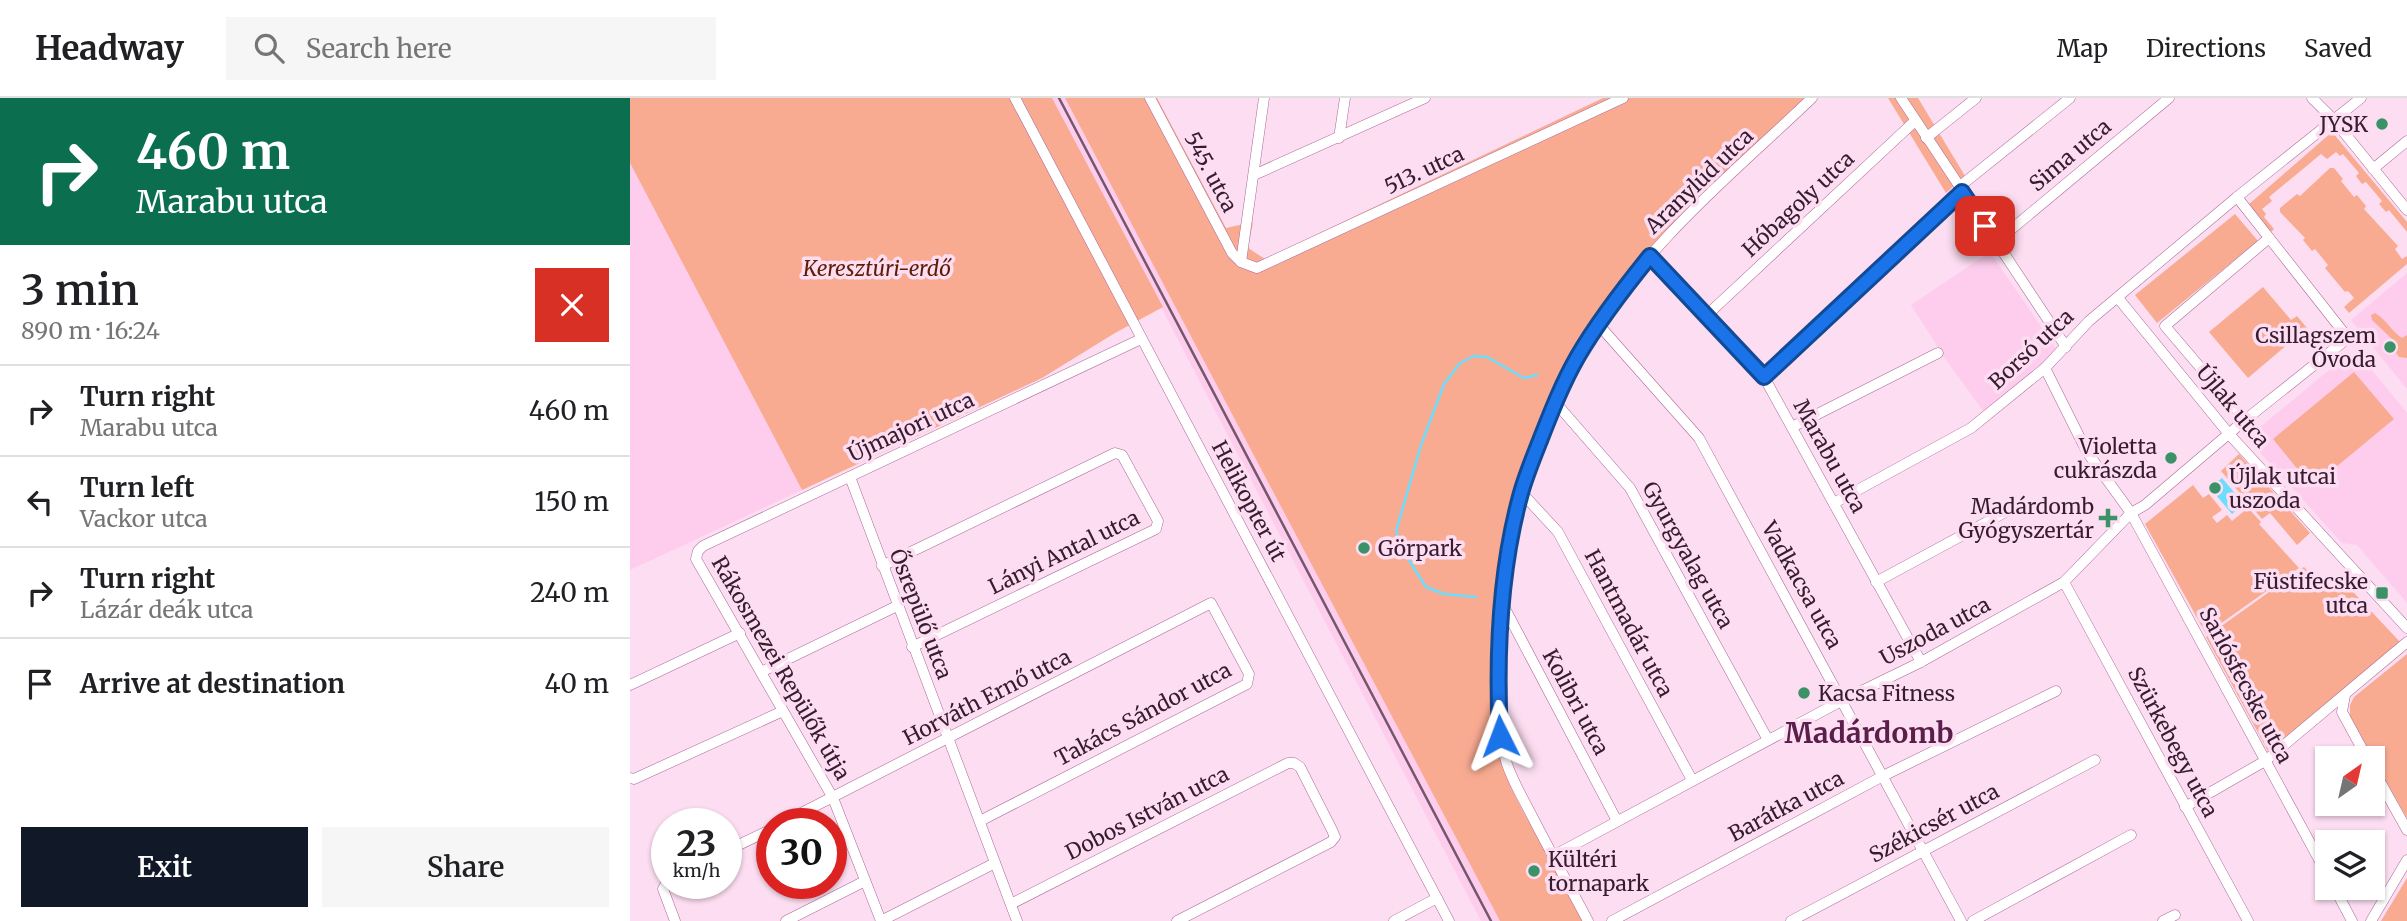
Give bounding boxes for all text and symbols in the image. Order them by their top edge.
search box [226,17,716,80]
text: Headway [35,28,184,69]
icon: search [250,29,288,67]
text: Search here [306,32,452,65]
text: Map [2057,33,2108,64]
text: Directions [2146,33,2266,64]
text: Saved [2304,33,2372,64]
place label: JYSK [2319,111,2369,138]
street label: Sima utca [2024,113,2116,197]
marker: JYSK [2374,116,2390,132]
text: 460 m [136,121,290,182]
street label: Aranylúd utca [1639,123,1759,240]
icon: right [21,126,112,217]
street label: 545. utca [1179,127,1243,217]
street label: 513. utca [1380,140,1468,200]
street label: Hóbagoly utca [1736,145,1860,263]
text: Marabu utca [136,182,328,222]
pin [1955,196,2015,256]
icon: arrive [1966,207,2004,245]
park label: Keresztúri-erdő [802,255,952,282]
text: 3 min [21,264,139,316]
button: close [535,268,609,342]
street label: Borsó utca [1983,303,2079,395]
text: 890 m · 16:24 [21,316,160,345]
place label: Csillagszem Óvoda [2255,322,2376,373]
marker: Csillagszem Óvoda [2382,339,2398,355]
street label: Újlak utca [2190,358,2276,453]
text: Turn right [80,380,215,413]
street label: Újmajori utca [843,385,978,468]
icon: right [21,392,59,430]
text: 460 m [529,394,609,427]
street label: Marabu utca [1788,394,1872,518]
text: Marabu utca [80,413,218,442]
place label: Violetta cukrászda [2054,433,2157,484]
street label: Helikopter út [1206,436,1292,566]
marker: Violetta cukrászda [2163,450,2179,466]
place label: Újlak utcai uszoda [2229,462,2336,514]
text: Turn left [80,471,194,504]
street label: Gyurgyalag utca [1636,477,1740,633]
marker: Újlak utcai uszoda [2207,480,2223,496]
icon: left [21,483,59,521]
text: 150 m [535,485,609,518]
place label: Madárdomb Gyógyszertár [1958,493,2094,544]
text: Vackor utca [80,504,208,533]
street label: Lányi Antal utca [984,504,1144,600]
marker: Madárdomb Gyógyszertár [2100,510,2116,526]
street label: Vadkacsa utca [1755,516,1848,653]
place label: Görpark [1378,535,1463,562]
marker: Görpark [1356,540,1372,556]
street label: Ősrepülő utca [884,545,959,683]
street label: Hantmadár utca [1579,545,1679,701]
street label: Rákosmezei Repülők útja [706,551,856,785]
text: Turn right [80,562,215,595]
place label: Füstifecske utca [2254,568,2368,619]
icon: right [21,574,59,612]
text: 240 m [530,576,609,609]
marker: Füstifecske utca [2374,585,2390,601]
street label: Uszoda utca [1875,591,1995,671]
text: Lázár deák utca [80,595,253,624]
street label: Sarlósfecske utca [2194,602,2298,768]
street label: Horváth Ernő utca [899,643,1075,751]
street label: Kolibri utca [1537,644,1615,760]
street label: Takács Sándor utca [1050,656,1236,772]
street label: Szürkebegy utca [2122,662,2224,822]
icon: arrive [21,665,59,703]
text: Arrive at destination [80,667,345,700]
text: 40 m [545,667,609,700]
place label: Kacsa Fitness [1818,680,1955,707]
marker: Kacsa Fitness [1796,685,1812,701]
position arrow [1463,699,1537,773]
district label: Madárdomb [1785,715,1953,751]
north arrow [2315,746,2385,816]
map controls [2315,746,2385,900]
street label: Dobos István utca [1061,760,1233,866]
street label: Barátka utca [1724,764,1848,848]
street label: Székicsér utca [1864,777,2004,869]
speed limit sign: 30 [756,808,847,899]
text: 23 [677,822,716,866]
button: Exit [21,827,308,907]
button: Share [322,827,609,907]
button: layers [2315,830,2385,900]
place label: Kültéri tornapark [1548,846,1650,897]
text: km/h [673,859,720,882]
marker: Kültéri tornapark [1526,863,1542,879]

